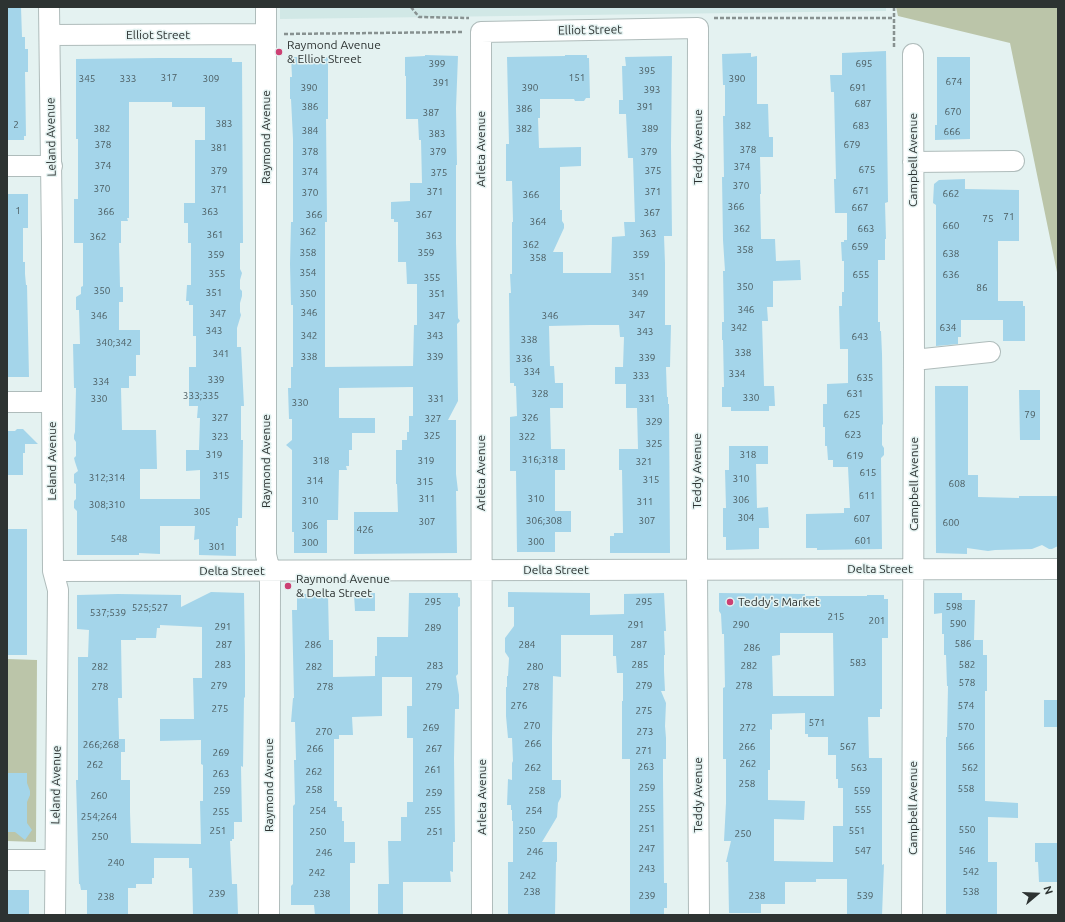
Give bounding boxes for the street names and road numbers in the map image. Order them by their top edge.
street label: Elliot Street [558,22,622,38]
street label: Elliot Street [126,28,190,42]
street label: Raymond Avenue [259,90,273,184]
street label: Leland Avenue [43,97,59,177]
street label: Teddy Avenue [691,109,705,185]
street label: Arleta Avenue [474,111,488,187]
street label: Campbell Avenue [906,113,920,207]
street label: Raymond Avenue [259,414,273,508]
street label: Leland Avenue [45,421,59,501]
street label: Teddy Avenue [690,433,704,509]
street label: Arleta Avenue [474,435,488,511]
street label: Campbell Avenue [907,437,921,531]
street label: Delta Street [847,562,913,576]
street label: Delta Street [523,563,589,577]
street label: Delta Street [199,564,265,578]
street label: Raymond Avenue [262,738,276,832]
street label: Leland Avenue [48,745,64,825]
street label: Teddy Avenue [691,757,705,833]
street label: Arleta Avenue [475,759,489,835]
street label: Campbell Avenue [906,761,920,855]

